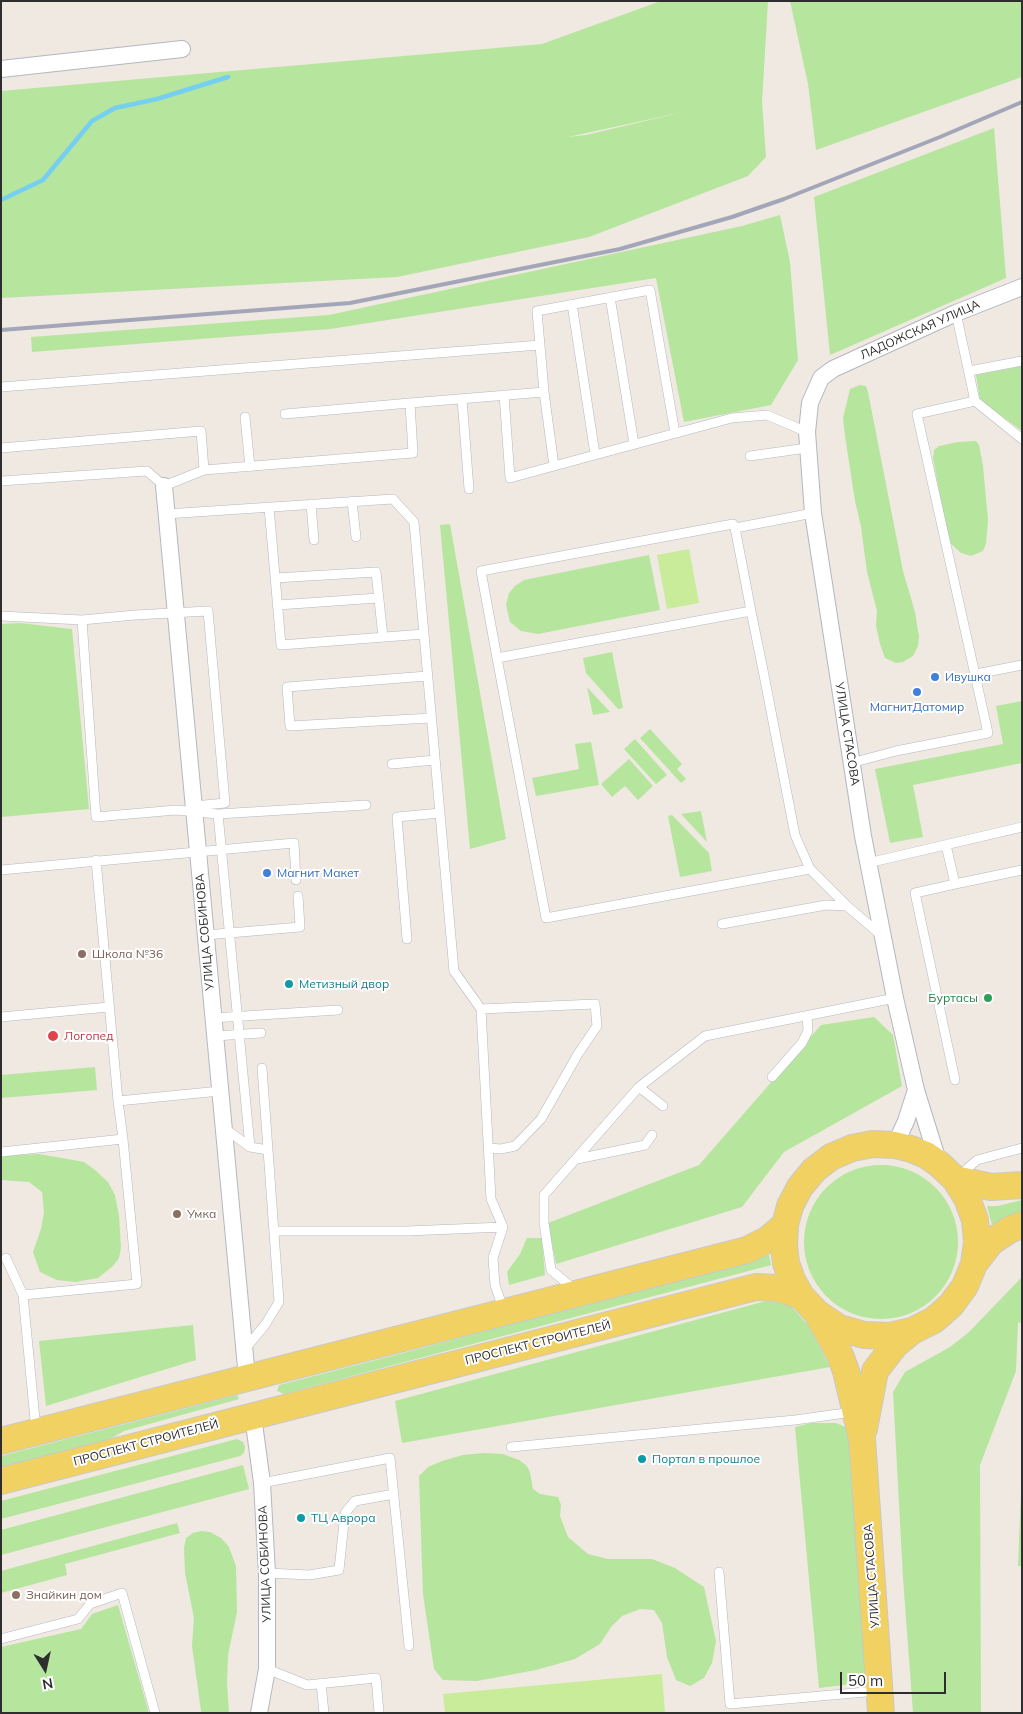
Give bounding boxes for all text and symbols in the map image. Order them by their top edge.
street label: ЛАДОЖСКАЯ УЛИЦА [858,297,982,363]
place label: Ивушка [945,670,991,684]
marker: Ивушка [929,671,941,683]
street label: УЛИЦА СТАСОВА [832,681,862,787]
marker: МагнитДатомир [911,686,923,698]
place label: МагнитДатомир [870,700,964,714]
place label: Магнит Макет [277,866,359,880]
marker: Магнит Макет [261,867,273,879]
street label: УЛИЦА СОБИНОВА [193,873,217,991]
place label: Школа №36 [92,947,163,961]
marker: Школа №36 [76,948,88,960]
place label: Метизный двор [299,977,389,991]
marker: Метизный двор [283,978,295,990]
place label: Буртасы [928,991,978,1005]
marker: Буртасы [982,992,994,1004]
marker: Логопед [46,1029,60,1043]
place label: Логопед [64,1029,114,1043]
place label: Умка [187,1207,216,1221]
marker: Умка [171,1208,183,1220]
street label: ПРОСПЕКТ СТРОИТЕЛЕЙ [464,1318,612,1368]
street label: ПРОСПЕКТ СТРОИТЕЛЕЙ [72,1417,220,1469]
place label: Портал в прошлое [652,1452,760,1466]
marker: Портал в прошлое [636,1453,648,1465]
street label: УЛИЦА СОБИНОВА [256,1505,274,1623]
place label: ТЦ Аврора [311,1511,375,1525]
marker: ТЦ Аврора [295,1512,307,1524]
street label: УЛИЦА СТАСОВА [861,1523,883,1629]
place label: Знайкин дом [26,1588,102,1602]
marker: Знайкин дом [10,1589,22,1601]
north arrow [20,1644,70,1694]
scale bar [843,1662,949,1694]
text: 50 m [848,1671,883,1690]
text: N [41,1674,54,1694]

